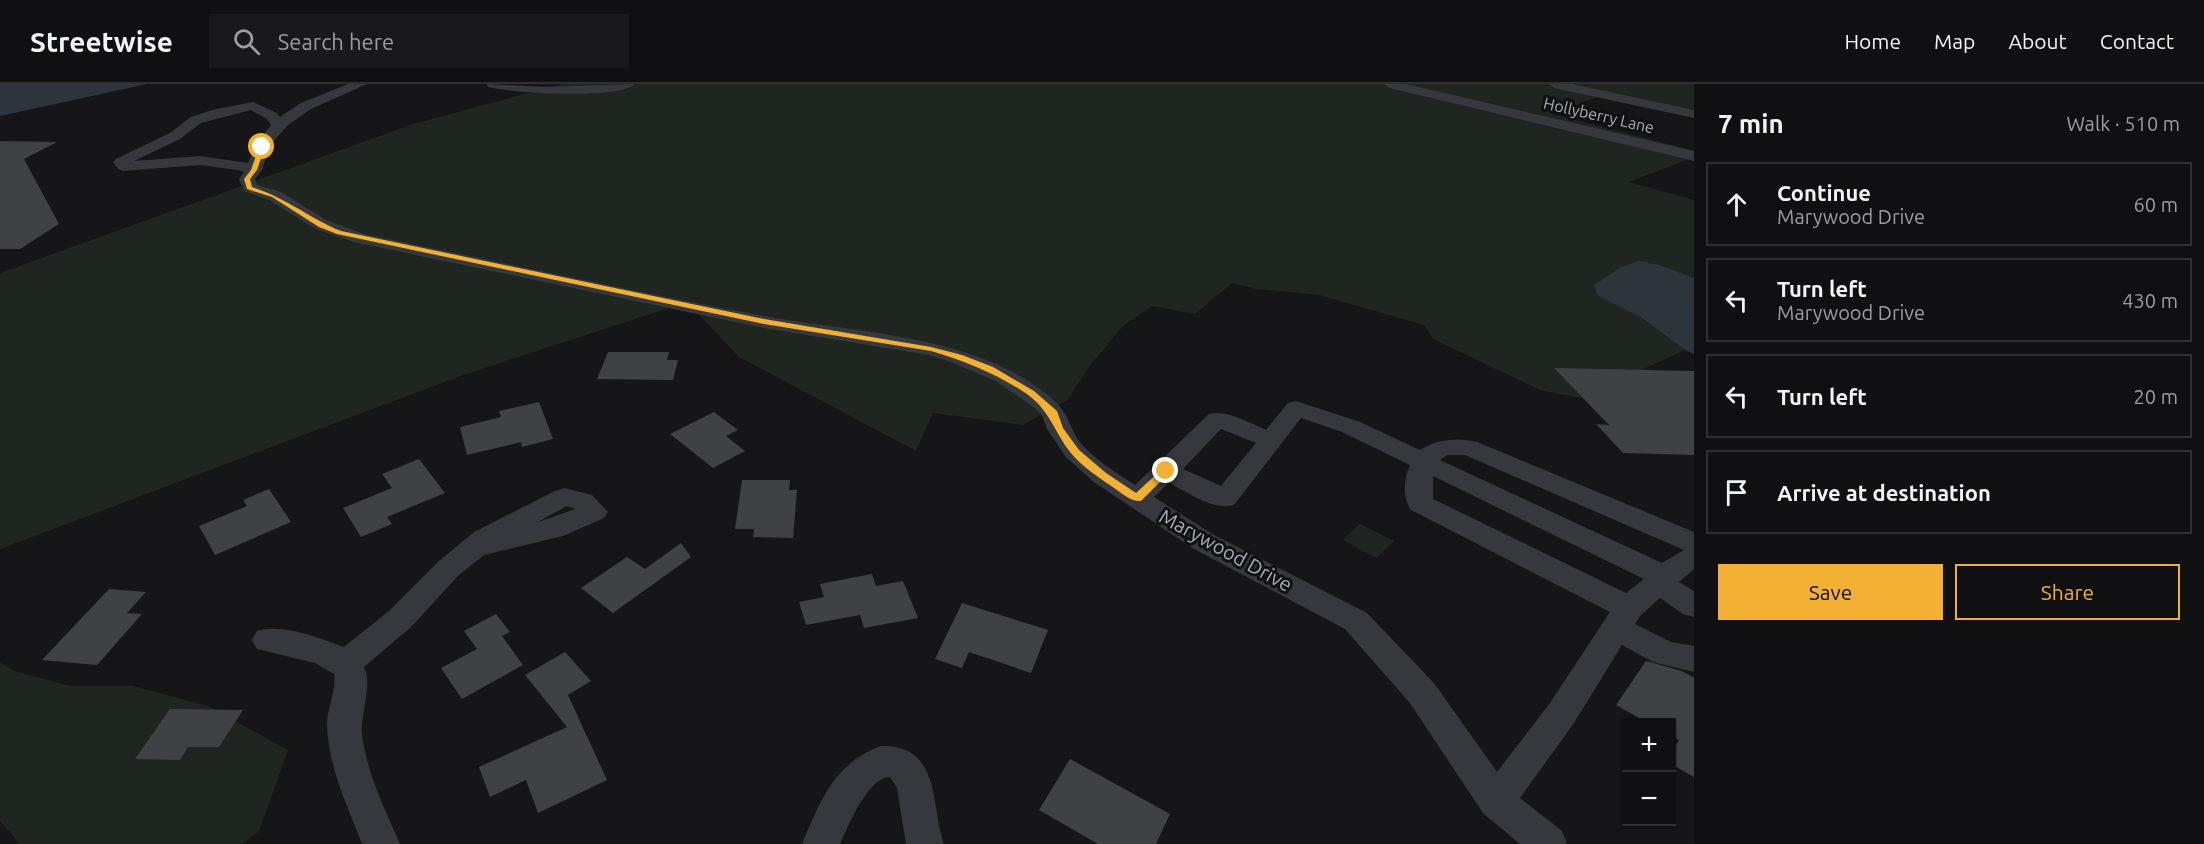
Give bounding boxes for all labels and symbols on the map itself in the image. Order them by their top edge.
street label: Hollyberry Lane [1542,94,1656,136]
route start [248,133,274,159]
route end [1152,457,1178,483]
street label: Marywood Drive [1156,504,1296,596]

